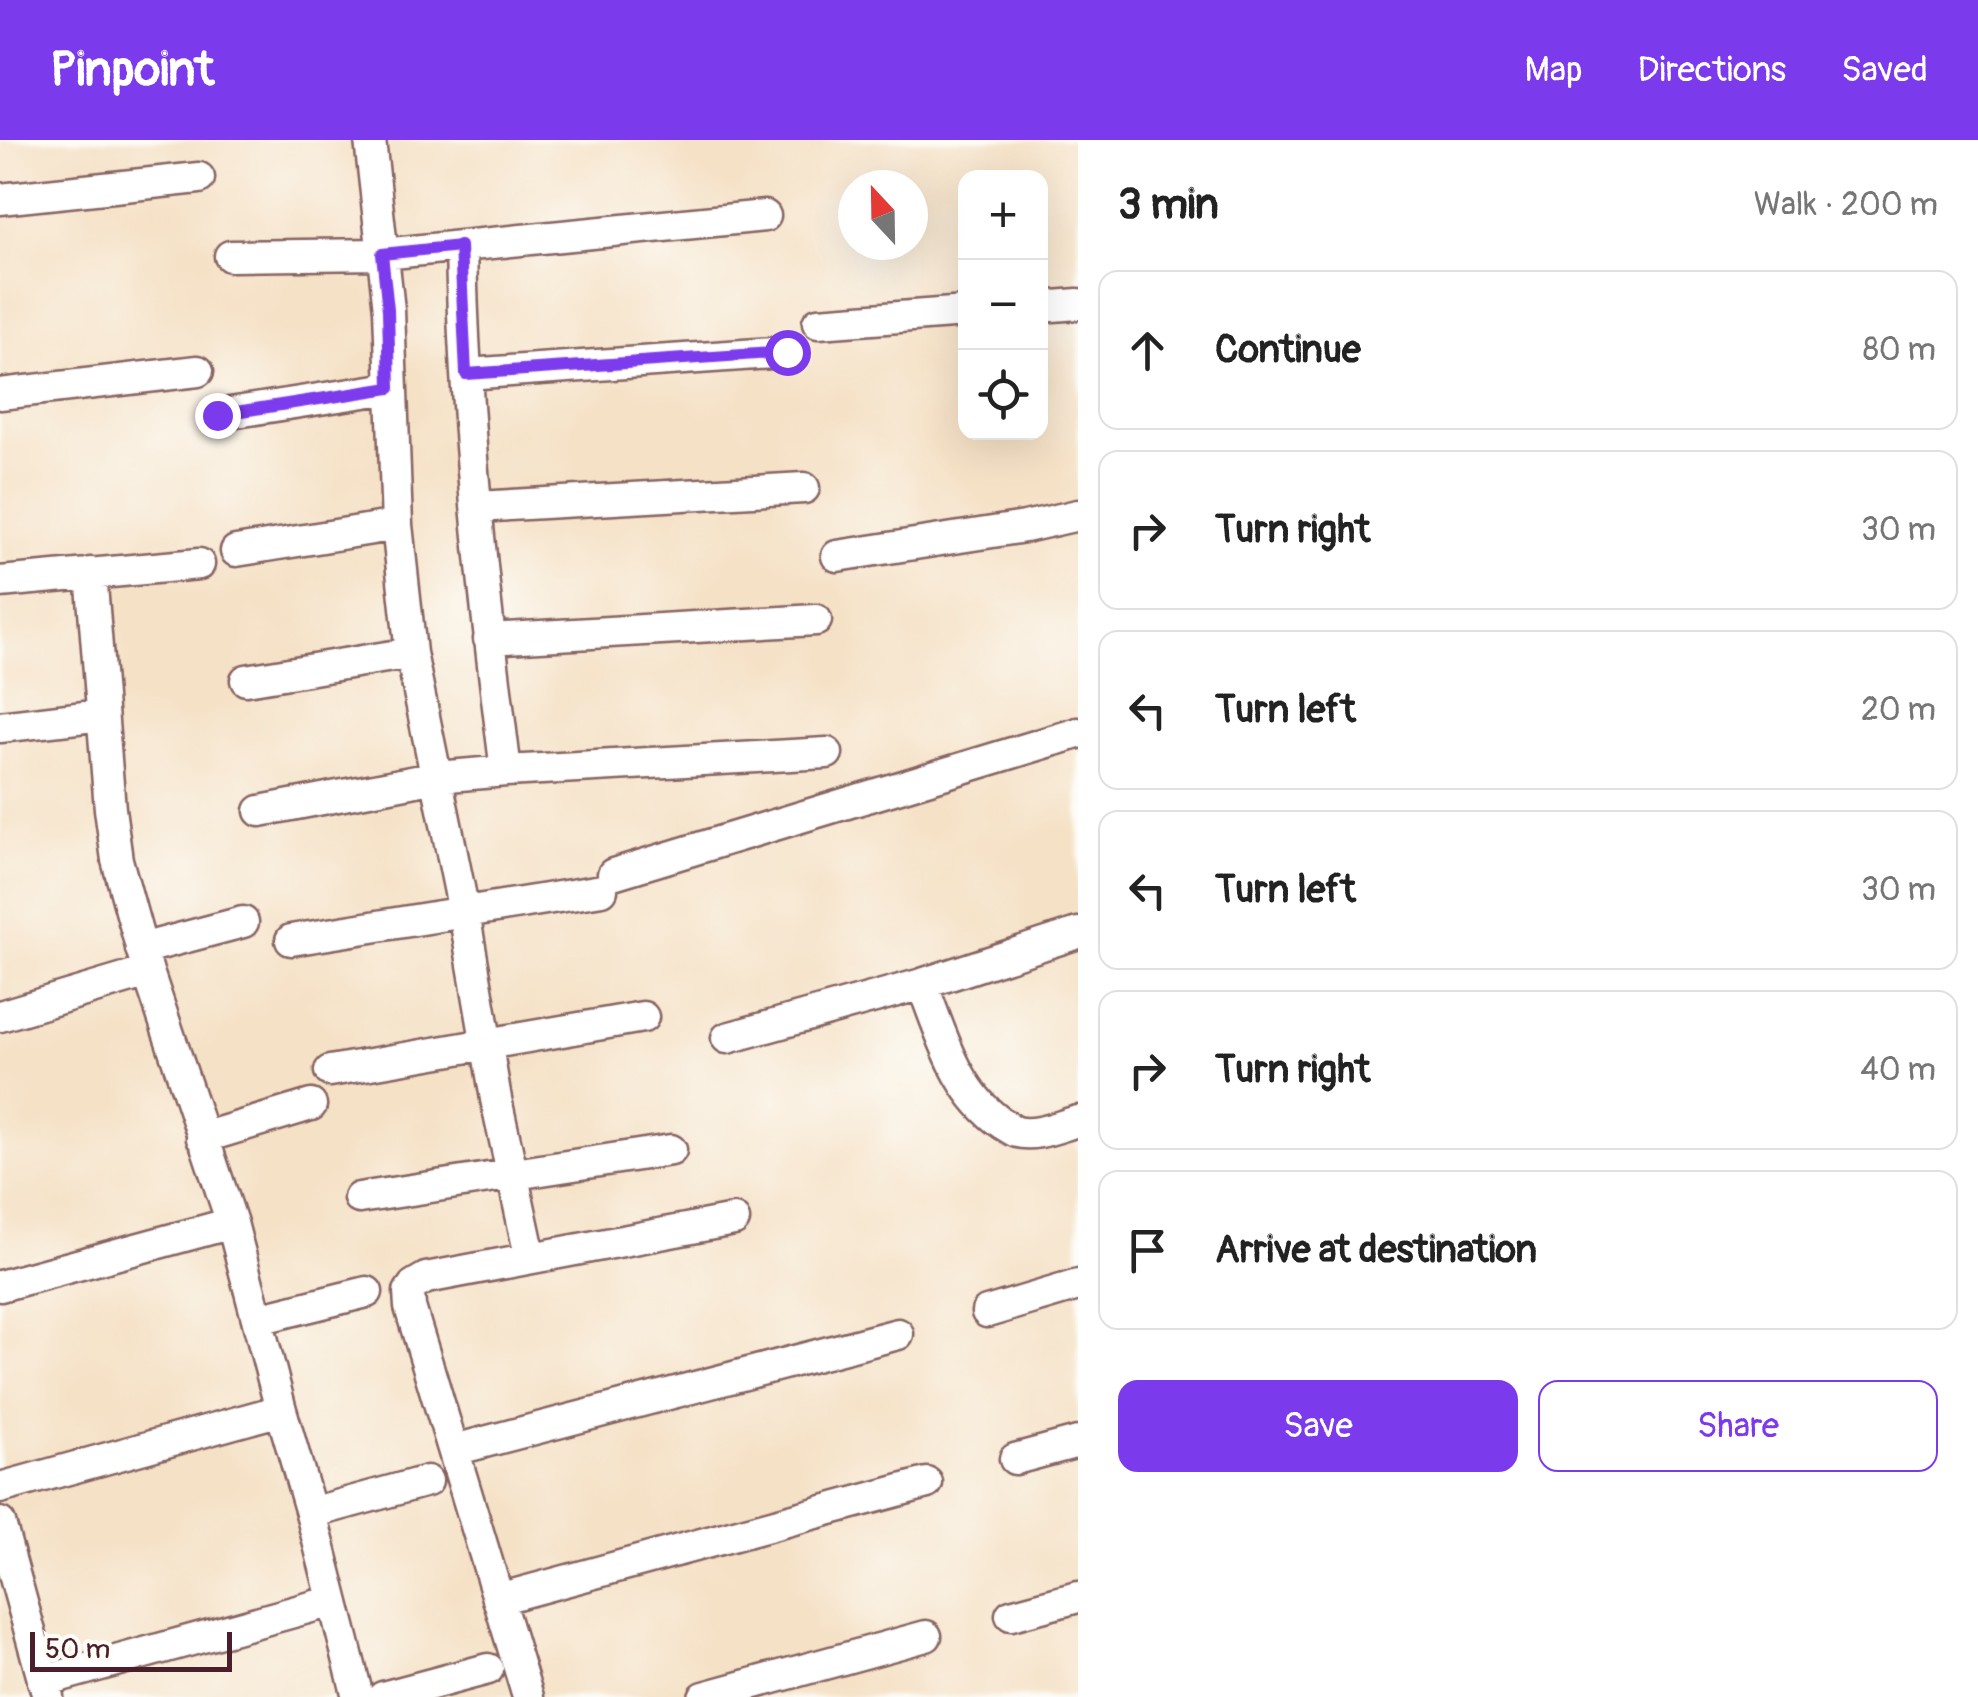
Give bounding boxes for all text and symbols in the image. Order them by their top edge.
text: Pinpoint [50,40,214,100]
text: Map [1525,48,1583,92]
text: Directions [1638,48,1786,92]
text: Saved [1841,48,1928,92]
north arrow [838,170,928,260]
map controls [958,170,1048,440]
button: + [958,170,1048,260]
text: 3 min [1118,179,1219,231]
text: Walk · 200 m [1754,185,1938,225]
button: − [958,260,1048,350]
icon: ahead [1120,323,1175,378]
text: Continue [1215,326,1361,374]
route start [765,330,811,376]
text: 80 m [1863,330,1936,370]
button: locate [958,350,1048,440]
route end [195,393,241,439]
icon: right [1120,503,1175,558]
text: Turn right [1215,506,1370,554]
text: 30 m [1861,510,1936,550]
icon: left [1120,683,1175,738]
text: Turn left [1215,686,1356,734]
text: 20 m [1861,690,1936,730]
icon: left [1120,863,1175,918]
text: Turn left [1215,866,1356,914]
text: 30 m [1861,870,1936,910]
icon: right [1120,1043,1175,1098]
text: Turn right [1215,1046,1370,1094]
text: 40 m [1860,1050,1936,1090]
icon: arrive [1120,1223,1175,1278]
text: Arrive at destination [1215,1226,1537,1274]
button: Save [1118,1380,1518,1472]
button: Share [1538,1380,1938,1472]
scale bar [30,1627,232,1672]
text: 50 m [45,1632,110,1667]

